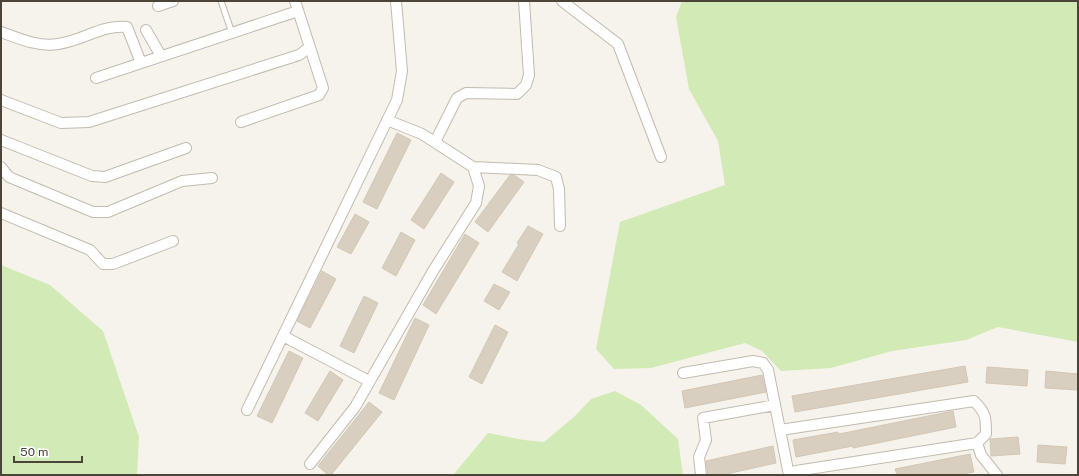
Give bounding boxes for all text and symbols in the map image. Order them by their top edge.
scale bar [14,438,82,464]
text: 50 m [20,445,48,459]

